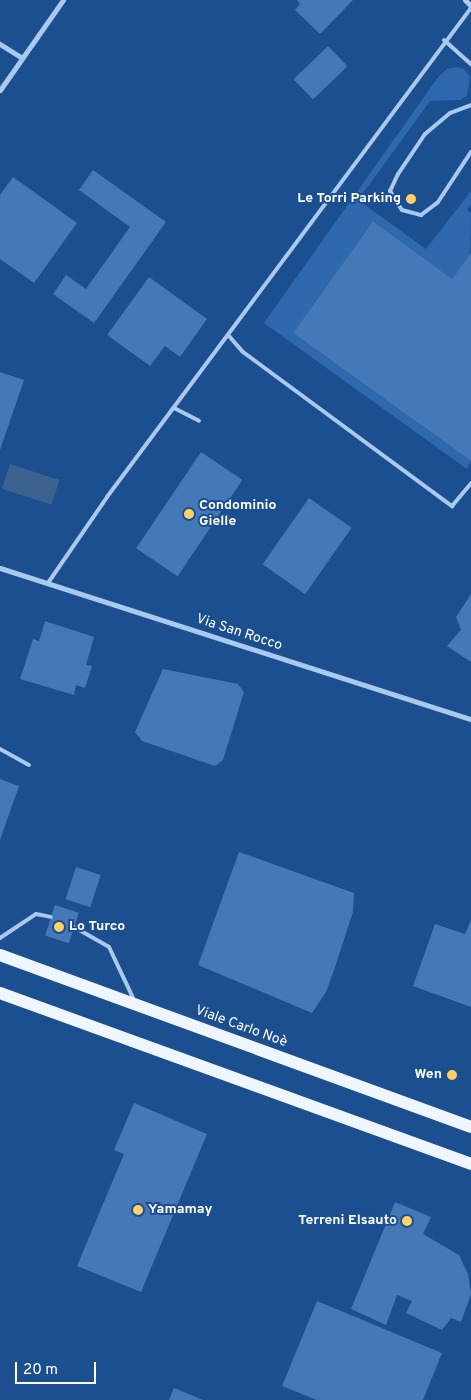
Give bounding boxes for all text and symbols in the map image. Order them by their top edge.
place label: Le Torri Parking [297,191,401,207]
marker: Le Torri Parking [405,193,417,205]
place label: Condominio Gielle [199,498,276,530]
marker: Condominio Gielle [183,508,195,520]
street label: Via San Rocco [194,611,284,655]
place label: Lo Turco [69,919,125,935]
marker: Lo Turco [53,921,65,933]
street label: Viale Carlo Noè [193,1003,289,1051]
place label: Wen [415,1067,442,1083]
marker: Wen [446,1069,458,1081]
place label: Yamamay [148,1202,212,1218]
marker: Yamamay [132,1204,144,1216]
place label: Terreni Elsauto [298,1213,397,1229]
marker: Terreni Elsauto [401,1215,413,1227]
scale bar [18,1352,99,1384]
text: 20 m [23,1361,58,1380]

